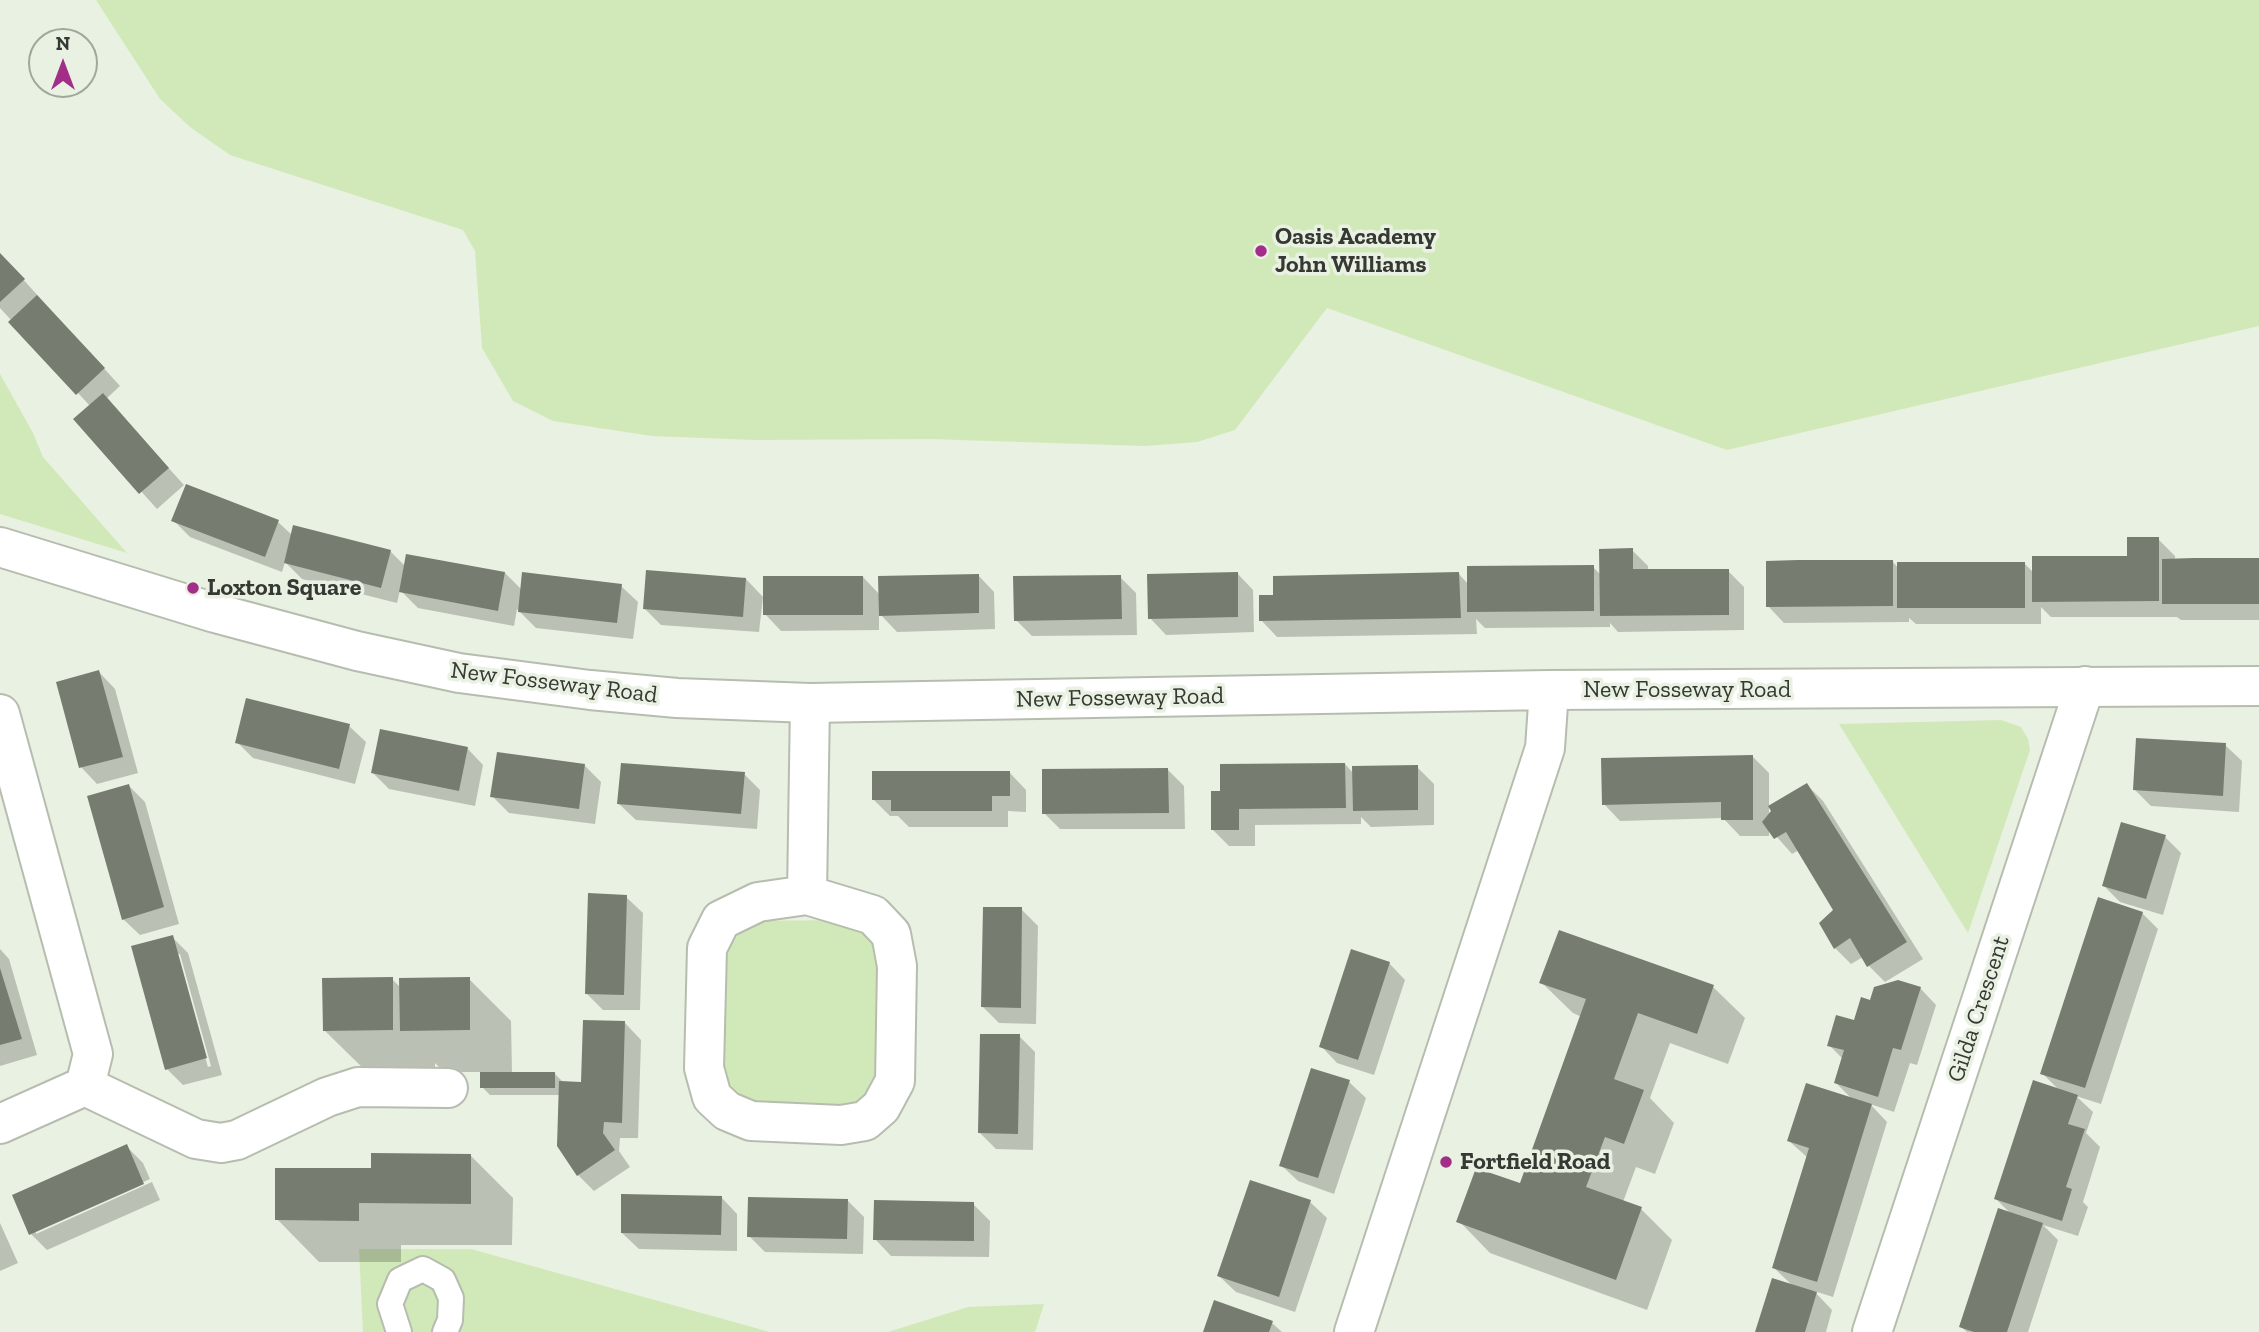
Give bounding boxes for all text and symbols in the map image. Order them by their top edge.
north arrow [28,28,98,98]
text: N [56,32,70,55]
place label: Oasis Academy John Williams [1275,223,1436,279]
marker: Oasis Academy John Williams [1253,243,1269,259]
place label: Loxton Square [207,574,361,602]
marker: Loxton Square [185,580,201,596]
street label: New Fosseway Road [449,656,659,710]
street label: New Fosseway Road [1583,676,1791,704]
street label: New Fosseway Road [1016,682,1224,714]
street label: Gilda Crescent [1942,932,2016,1086]
place label: Fortfield Road [1460,1148,1610,1176]
marker: Fortfield Road [1438,1154,1454,1170]

